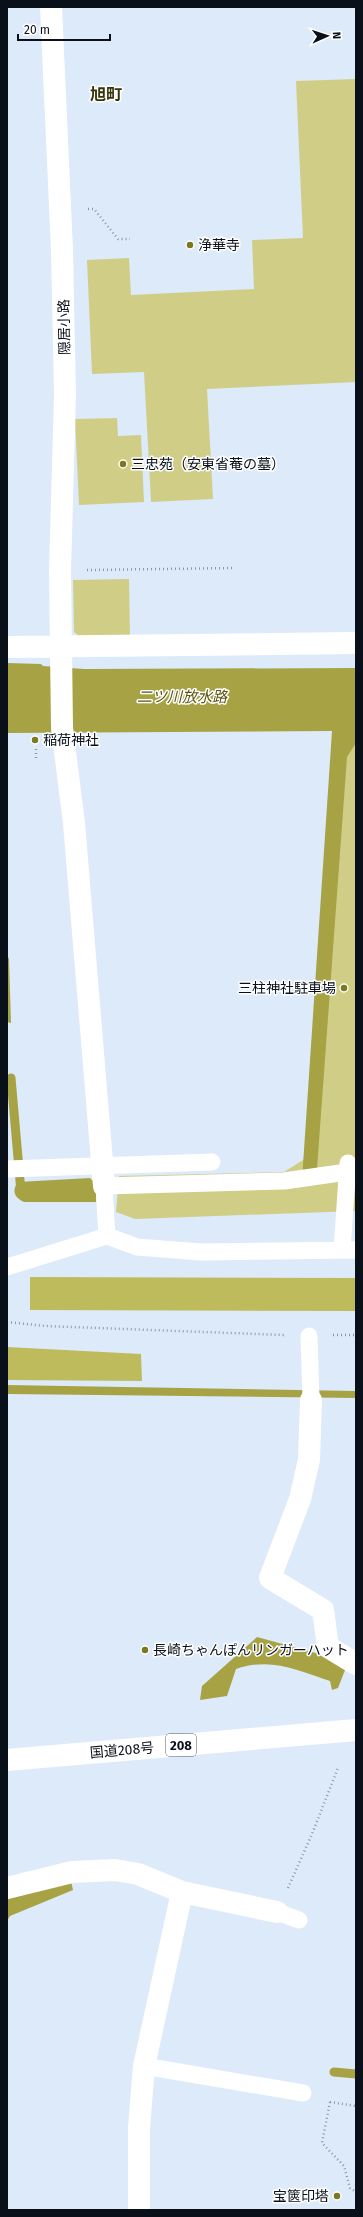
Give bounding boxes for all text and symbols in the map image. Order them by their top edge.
scale bar [18,16,110,42]
north arrow [307,16,347,56]
text: 20 m [24,23,50,37]
text: N [330,32,343,39]
district label: 旭町 [90,85,122,104]
place label: 浄華寺 [198,237,240,254]
marker: 浄華寺 [185,240,195,250]
street label: 隠居小路 [56,299,73,355]
place label: 三忠苑（安東省菴の墓） [131,456,285,473]
marker: 三忠苑（安東省菴の墓） [118,459,128,469]
water label: 二ツ川放水路 [137,688,229,706]
place label: 稲荷神社 [43,732,99,749]
marker: 稲荷神社 [30,735,40,745]
place label: 三柱神社駐車場 [238,980,336,997]
marker: 三柱神社駐車場 [339,983,349,993]
place label: 長崎ちゃんぽんリンガーハット [153,1642,349,1659]
marker: 長崎ちゃんぽんリンガーハット [140,1645,150,1655]
road number: 208 [166,1734,196,1756]
street label: 国道208号 [89,1739,155,1762]
place label: 宝篋印塔 [273,2188,329,2205]
marker: 宝篋印塔 [332,2191,342,2201]

